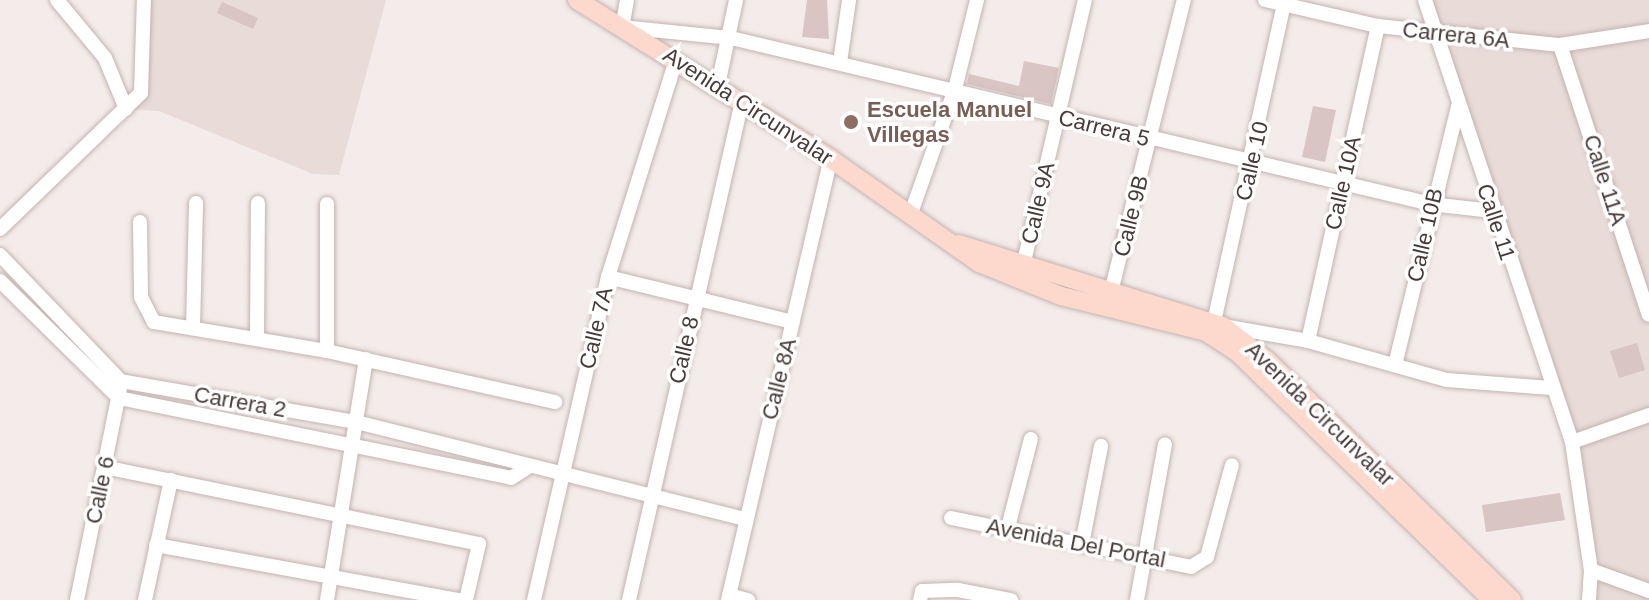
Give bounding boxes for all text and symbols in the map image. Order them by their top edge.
street label: Carrera 6A [1401,16,1511,54]
street label: Avenida Circunvalar [658,41,838,171]
place label: Escuela Manuel Villegas [867,96,1032,148]
street label: Carrera 5 [1056,104,1152,152]
marker: Escuela Manuel Villegas [842,113,860,131]
street label: Calle 10 [1230,119,1274,203]
street label: Calle 11A [1578,131,1632,229]
street label: Calle 10A [1319,134,1367,232]
street label: Calle 9A [1016,160,1060,246]
street label: Calle 9B [1108,172,1154,260]
street label: Calle 11 [1471,180,1521,264]
street label: Calle 10B [1401,186,1449,284]
street label: Calle 7A [574,285,618,371]
street label: Calle 8 [663,314,705,386]
street label: Calle 8A [756,335,802,423]
street label: Avenida Circunvalar [1240,336,1400,492]
street label: Carrera 2 [192,381,288,423]
street label: Calle 6 [80,454,120,526]
street label: Avenida Del Portal [984,513,1168,573]

